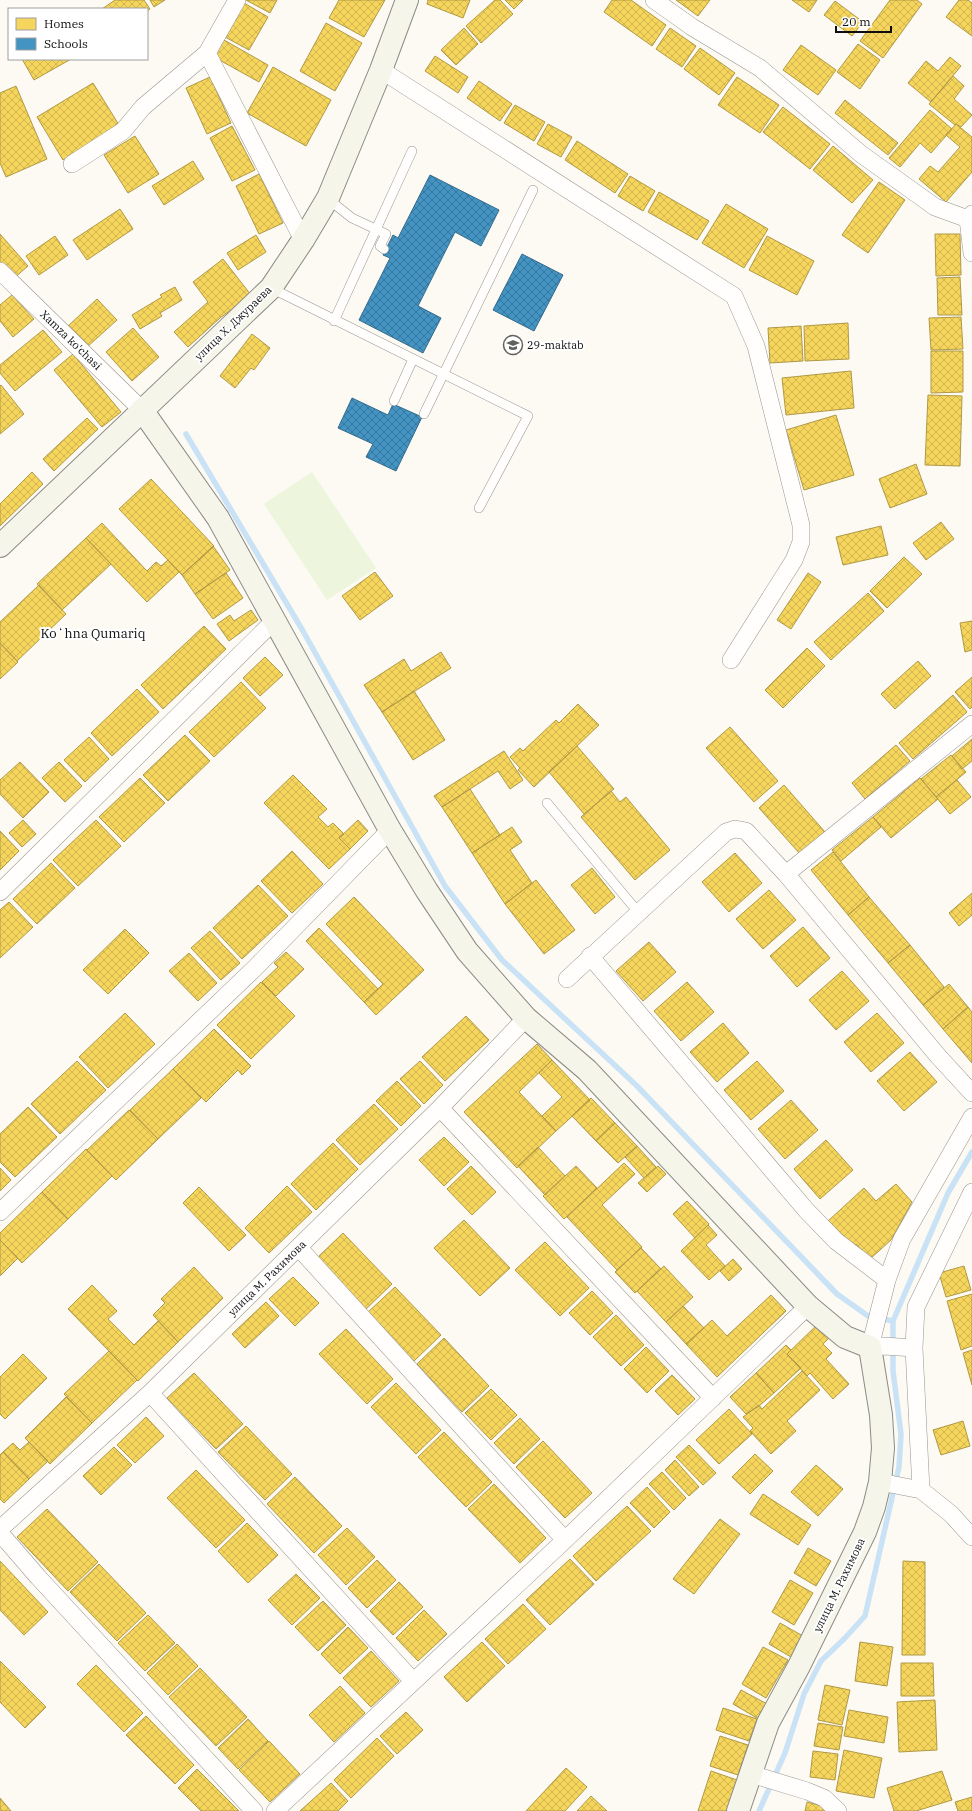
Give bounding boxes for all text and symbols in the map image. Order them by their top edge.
legend [8,8,148,60]
scale bar [836,8,891,34]
text: 20 m [842,14,871,29]
text: Homes [44,16,84,31]
text: Schools [44,36,88,51]
street label: улица Х. Джураева [192,283,274,363]
street label: Xamza ko'chasi [37,307,105,373]
school or university icon: 29-maktab [502,334,524,356]
place label: 29-maktab [527,338,584,352]
district label: Koʻhna Qumariq [40,625,146,642]
street label: улица М. Рахимова [225,1237,309,1319]
street label: улица М. Рахимова [810,1536,868,1634]

